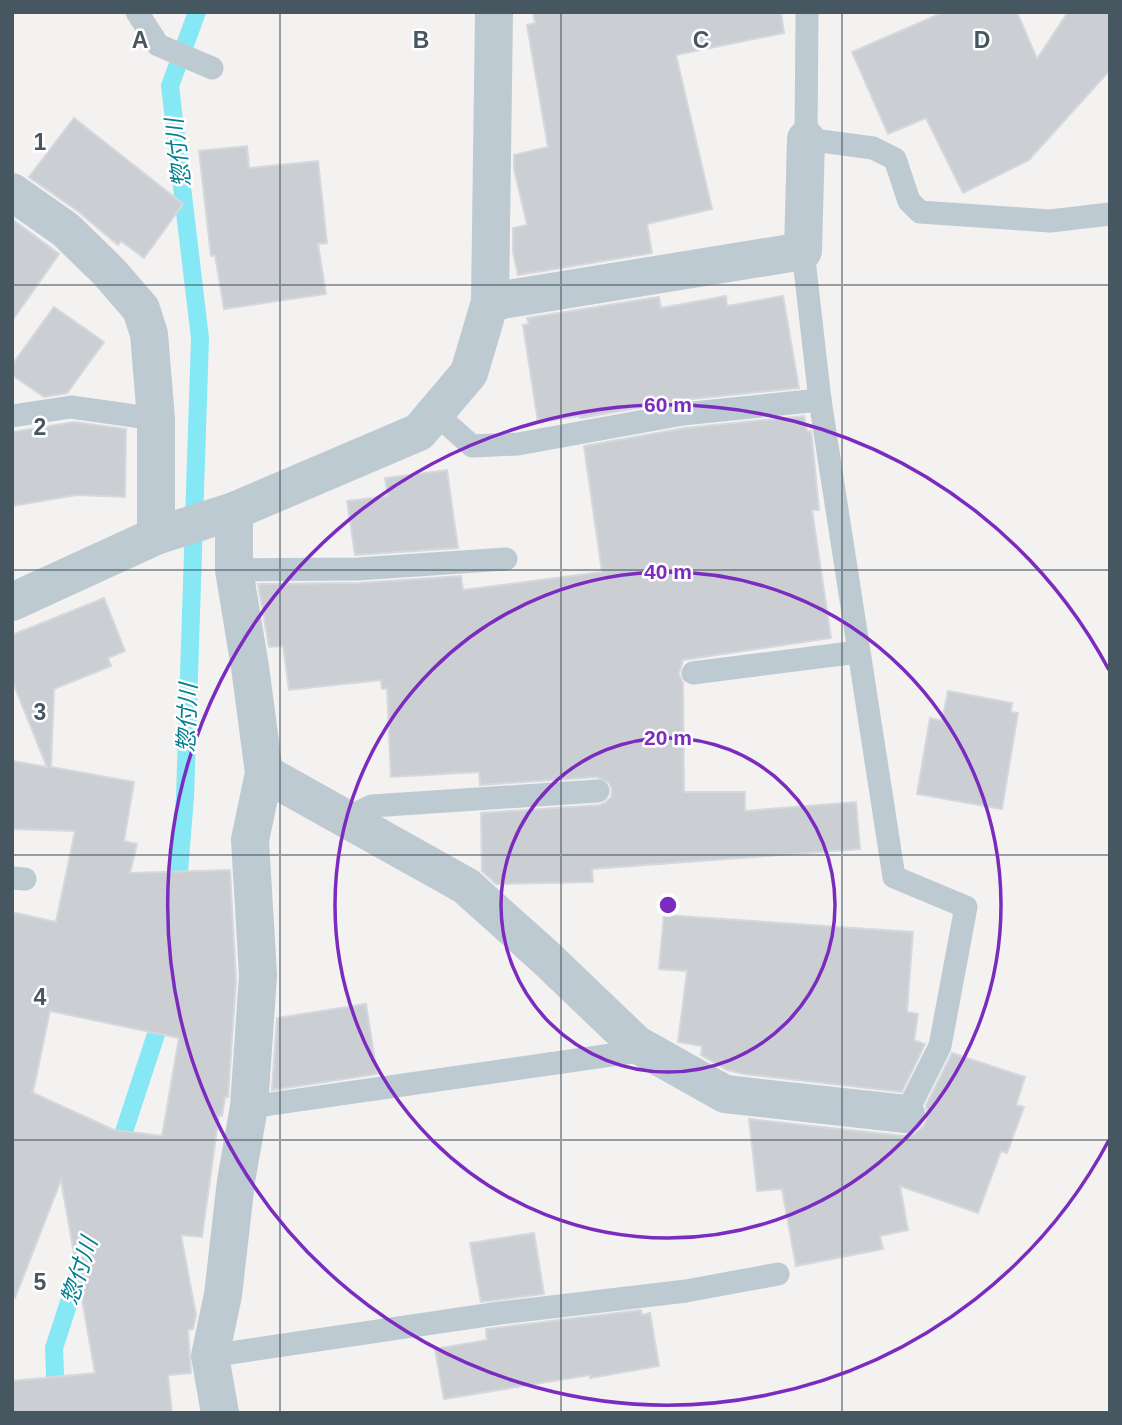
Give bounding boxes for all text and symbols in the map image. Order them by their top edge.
text: A [132,27,148,53]
text: B [413,27,429,53]
text: C [693,27,709,53]
text: D [974,27,990,53]
water label: 惣付川 [161,114,195,189]
text: 1 [34,129,47,155]
text: 60 m [644,393,692,416]
text: 2 [34,414,46,440]
text: 40 m [644,560,692,583]
water label: 惣付川 [173,680,201,753]
text: 3 [34,699,46,725]
text: 20 m [644,726,692,749]
centre of rings [656,893,680,917]
text: 4 [34,984,47,1010]
water label: 惣付川 [56,1231,103,1308]
text: 5 [34,1269,47,1295]

